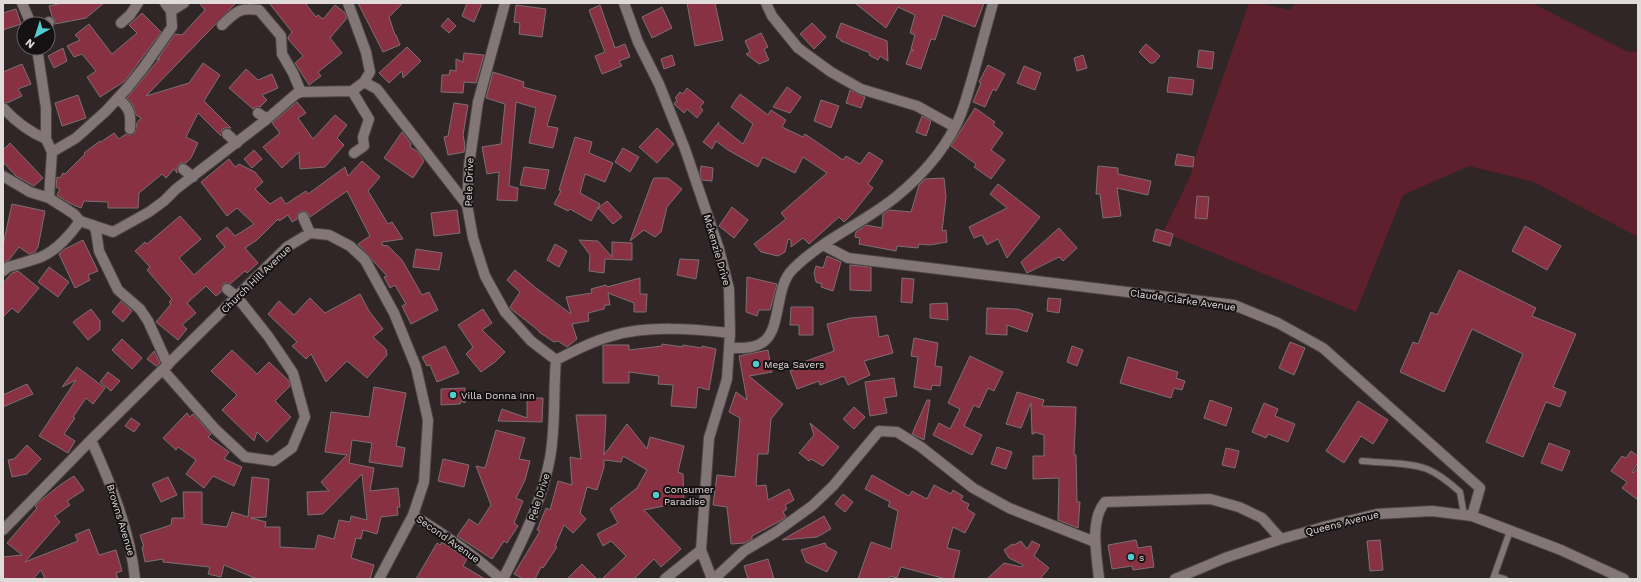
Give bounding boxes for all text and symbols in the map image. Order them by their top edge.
north arrow [16,16,56,56]
text: N [23,36,37,51]
street label: Pele Drive [463,157,475,207]
street label: Mckenzie Drive [702,213,732,287]
street label: Church Hill Avenue [219,243,293,315]
street label: Claude Clarke Avenue [1130,287,1237,313]
marker: Mega Savers [751,359,761,369]
place label: Mega Savers [764,359,824,370]
marker: Villa Donna Inn [448,390,458,400]
place label: Villa Donna Inn [461,390,535,401]
street label: Pele Drive [526,472,552,522]
street label: Browns Avenue [105,483,137,557]
place label: Consumer Paradise [664,484,714,507]
marker: Consumer Paradise [651,490,661,500]
street label: Queens Avenue [1304,509,1380,537]
street label: Second Avenue [414,513,482,565]
marker: s [1126,552,1136,562]
place label: s [1139,552,1144,563]

